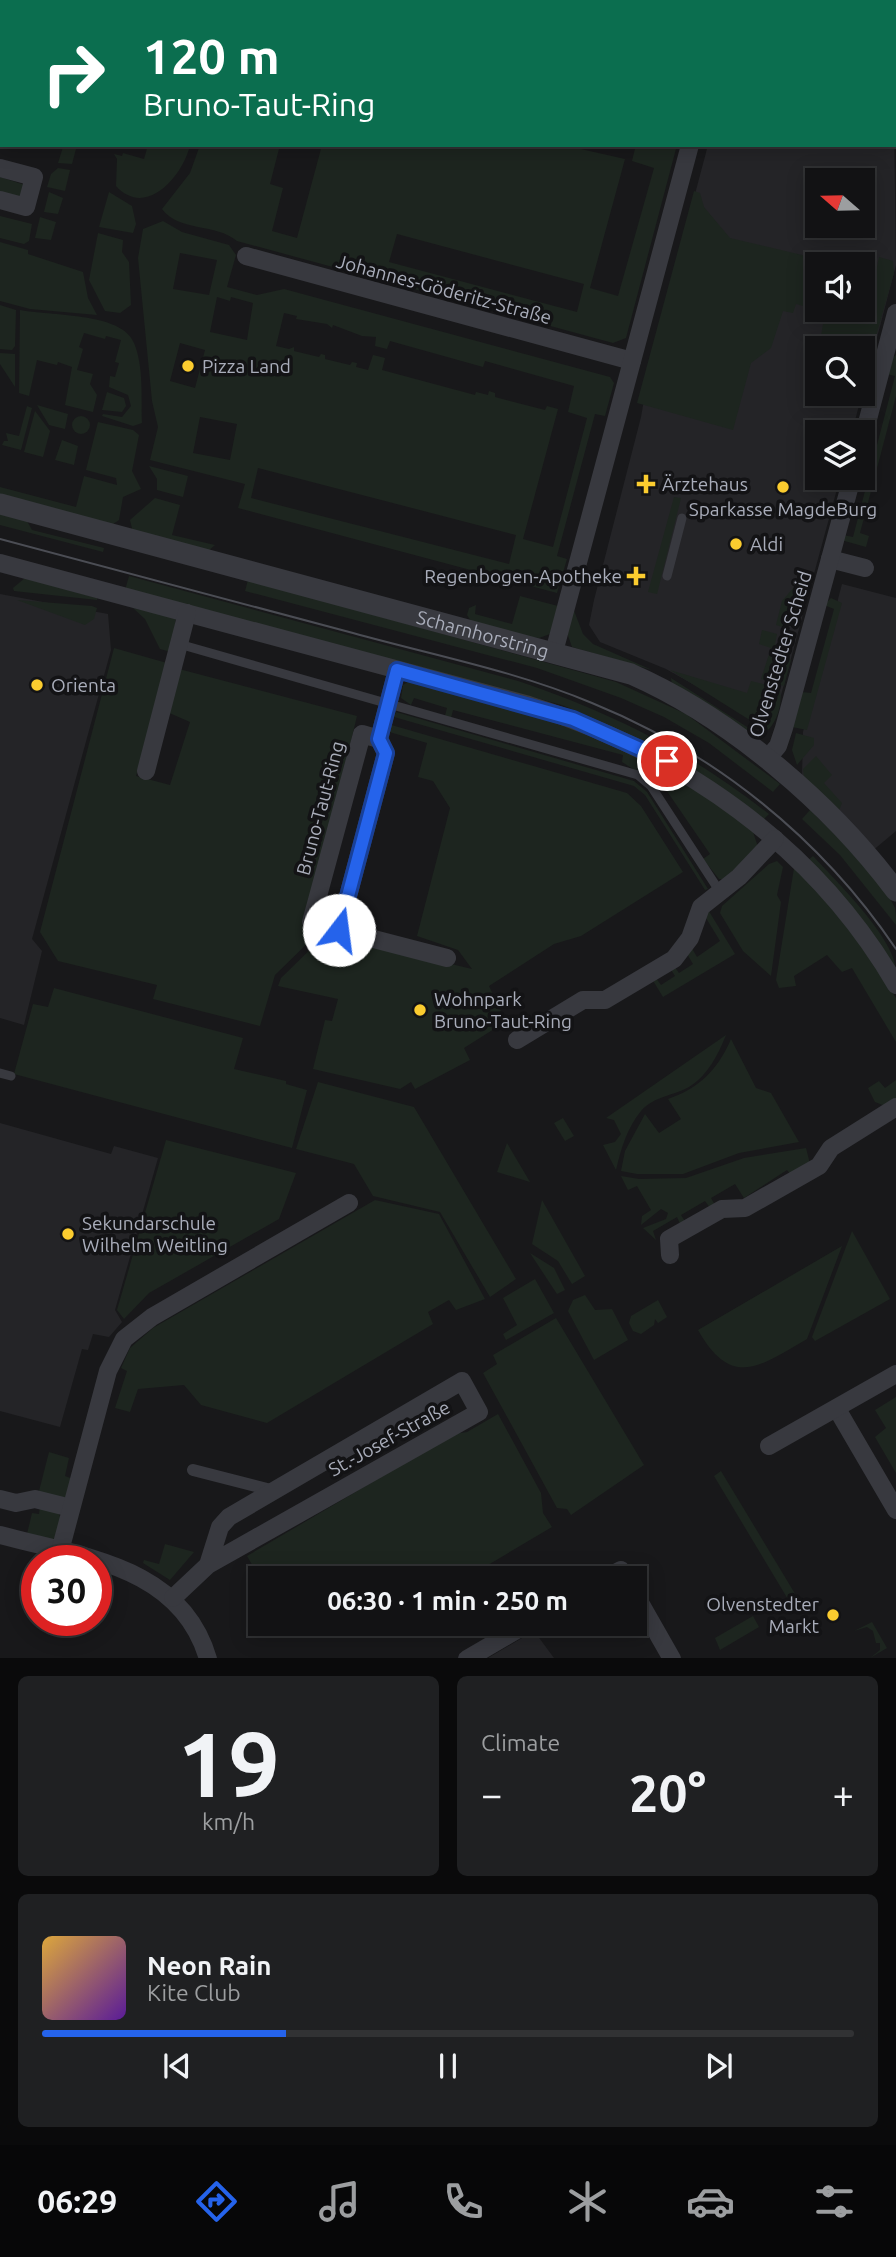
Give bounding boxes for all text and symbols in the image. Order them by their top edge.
icon: right [28,28,119,119]
text: 120 m [143,28,280,83]
text: Bruno-Taut-Ring [143,86,375,122]
north arrow [805,168,875,238]
map controls [805,168,875,490]
street label: Johannes-Göderitz-Straße [334,250,554,328]
button: sound [805,252,875,322]
button: search [805,336,875,406]
place label: Pizza Land [202,355,291,377]
marker: Pizza Land [180,358,196,374]
button: layers [805,420,875,490]
place label: Ärztehaus [662,473,748,495]
marker: Ärztehaus [636,474,656,494]
marker: Sparkasse MagdeBurg [775,479,791,495]
place label: Sparkasse MagdeBurg [689,498,877,520]
place label: Aldi [750,533,783,555]
marker: Aldi [728,536,744,552]
place label: Regenbogen-Apotheke [424,565,622,587]
marker: Regenbogen-Apotheke [628,568,644,584]
street label: Olvenstedter Scheid [744,568,816,740]
street label: Scharnhorstring [414,606,551,662]
place label: Orienta [51,674,116,696]
marker: Orienta [29,677,45,693]
pin [637,731,697,791]
street label: Bruno-Taut-Ring [292,739,348,877]
icon: arrive [648,742,686,780]
position arrow [302,893,376,967]
place label: Wohnpark Bruno-Taut-Ring [434,988,572,1032]
marker: Wohnpark Bruno-Taut-Ring [412,1002,428,1018]
place label: Sekundarschule Wilhelm Weitling [82,1212,228,1256]
marker: Sekundarschule Wilhelm Weitling [60,1226,76,1242]
street label: St.-Josef-Straße [324,1396,454,1480]
speed limit sign: 30 [21,1545,112,1636]
text: 06:30 · 1 min · 250 m [327,1586,568,1615]
place label: Olvenstedter Markt [706,1593,820,1637]
marker: Olvenstedter Markt [825,1607,841,1623]
text: 19 [177,1712,280,1814]
text: Climate [481,1730,560,1755]
text: 20° [629,1764,706,1822]
text: − [481,1773,502,1815]
text: + [833,1773,854,1815]
text: km/h [202,1809,255,1834]
text: Neon Rain [147,1951,272,1980]
text: Kite Club [147,1980,241,2005]
icon: previous [158,2047,196,2085]
icon: pause [429,2047,467,2085]
icon: next [700,2047,738,2085]
icon: directions [192,2177,241,2226]
icon: music [315,2177,364,2226]
icon: phone [439,2177,488,2226]
icon: climate [563,2177,612,2226]
icon: car [686,2177,735,2226]
icon: filters [810,2177,859,2226]
text: 06:29 [37,2183,117,2219]

